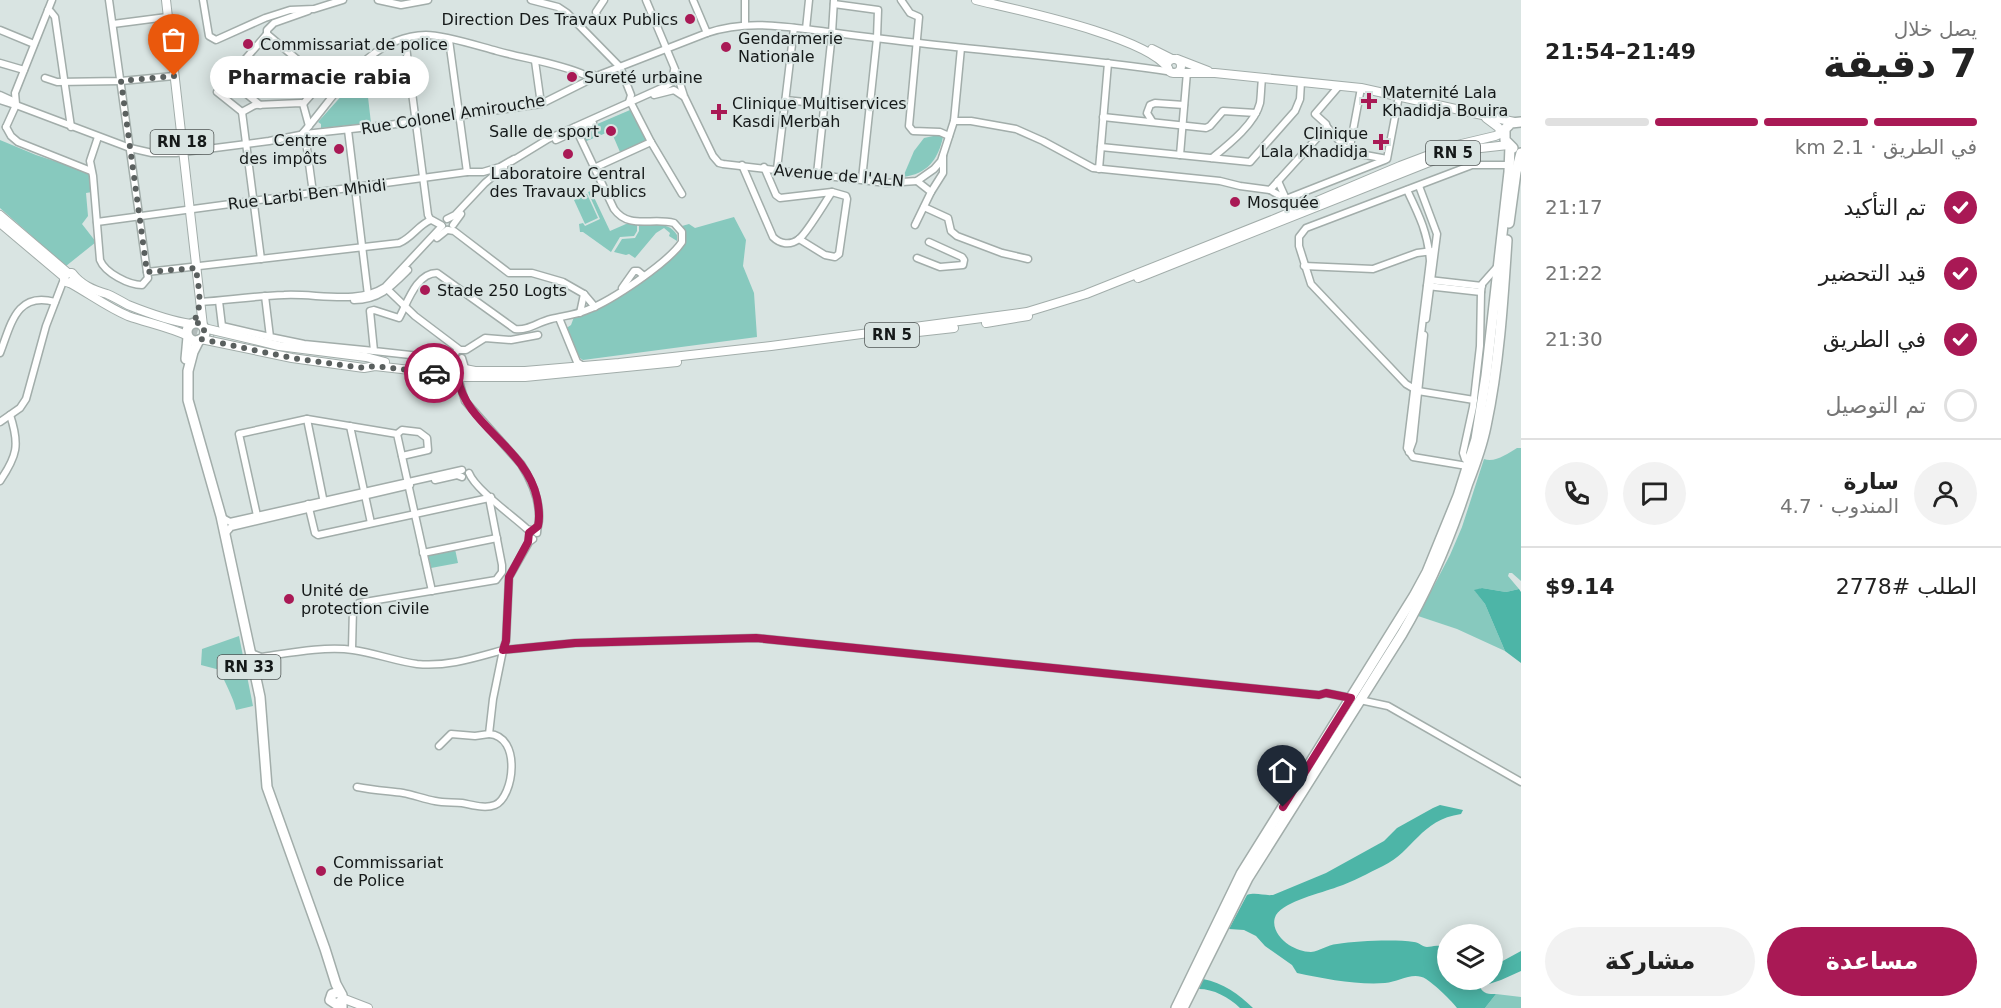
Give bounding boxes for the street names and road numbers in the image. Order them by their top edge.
street label: Rue Colonel Amirouche [360,91,546,138]
road number: RN 18 [150,130,213,154]
road number: RN 5 [1426,141,1480,165]
street label: Avenue de l'ALN [773,160,905,191]
street label: Rue Larbi Ben Mhidi [227,175,387,214]
road number: RN 5 [865,323,919,347]
road number: RN 33 [218,655,280,679]

